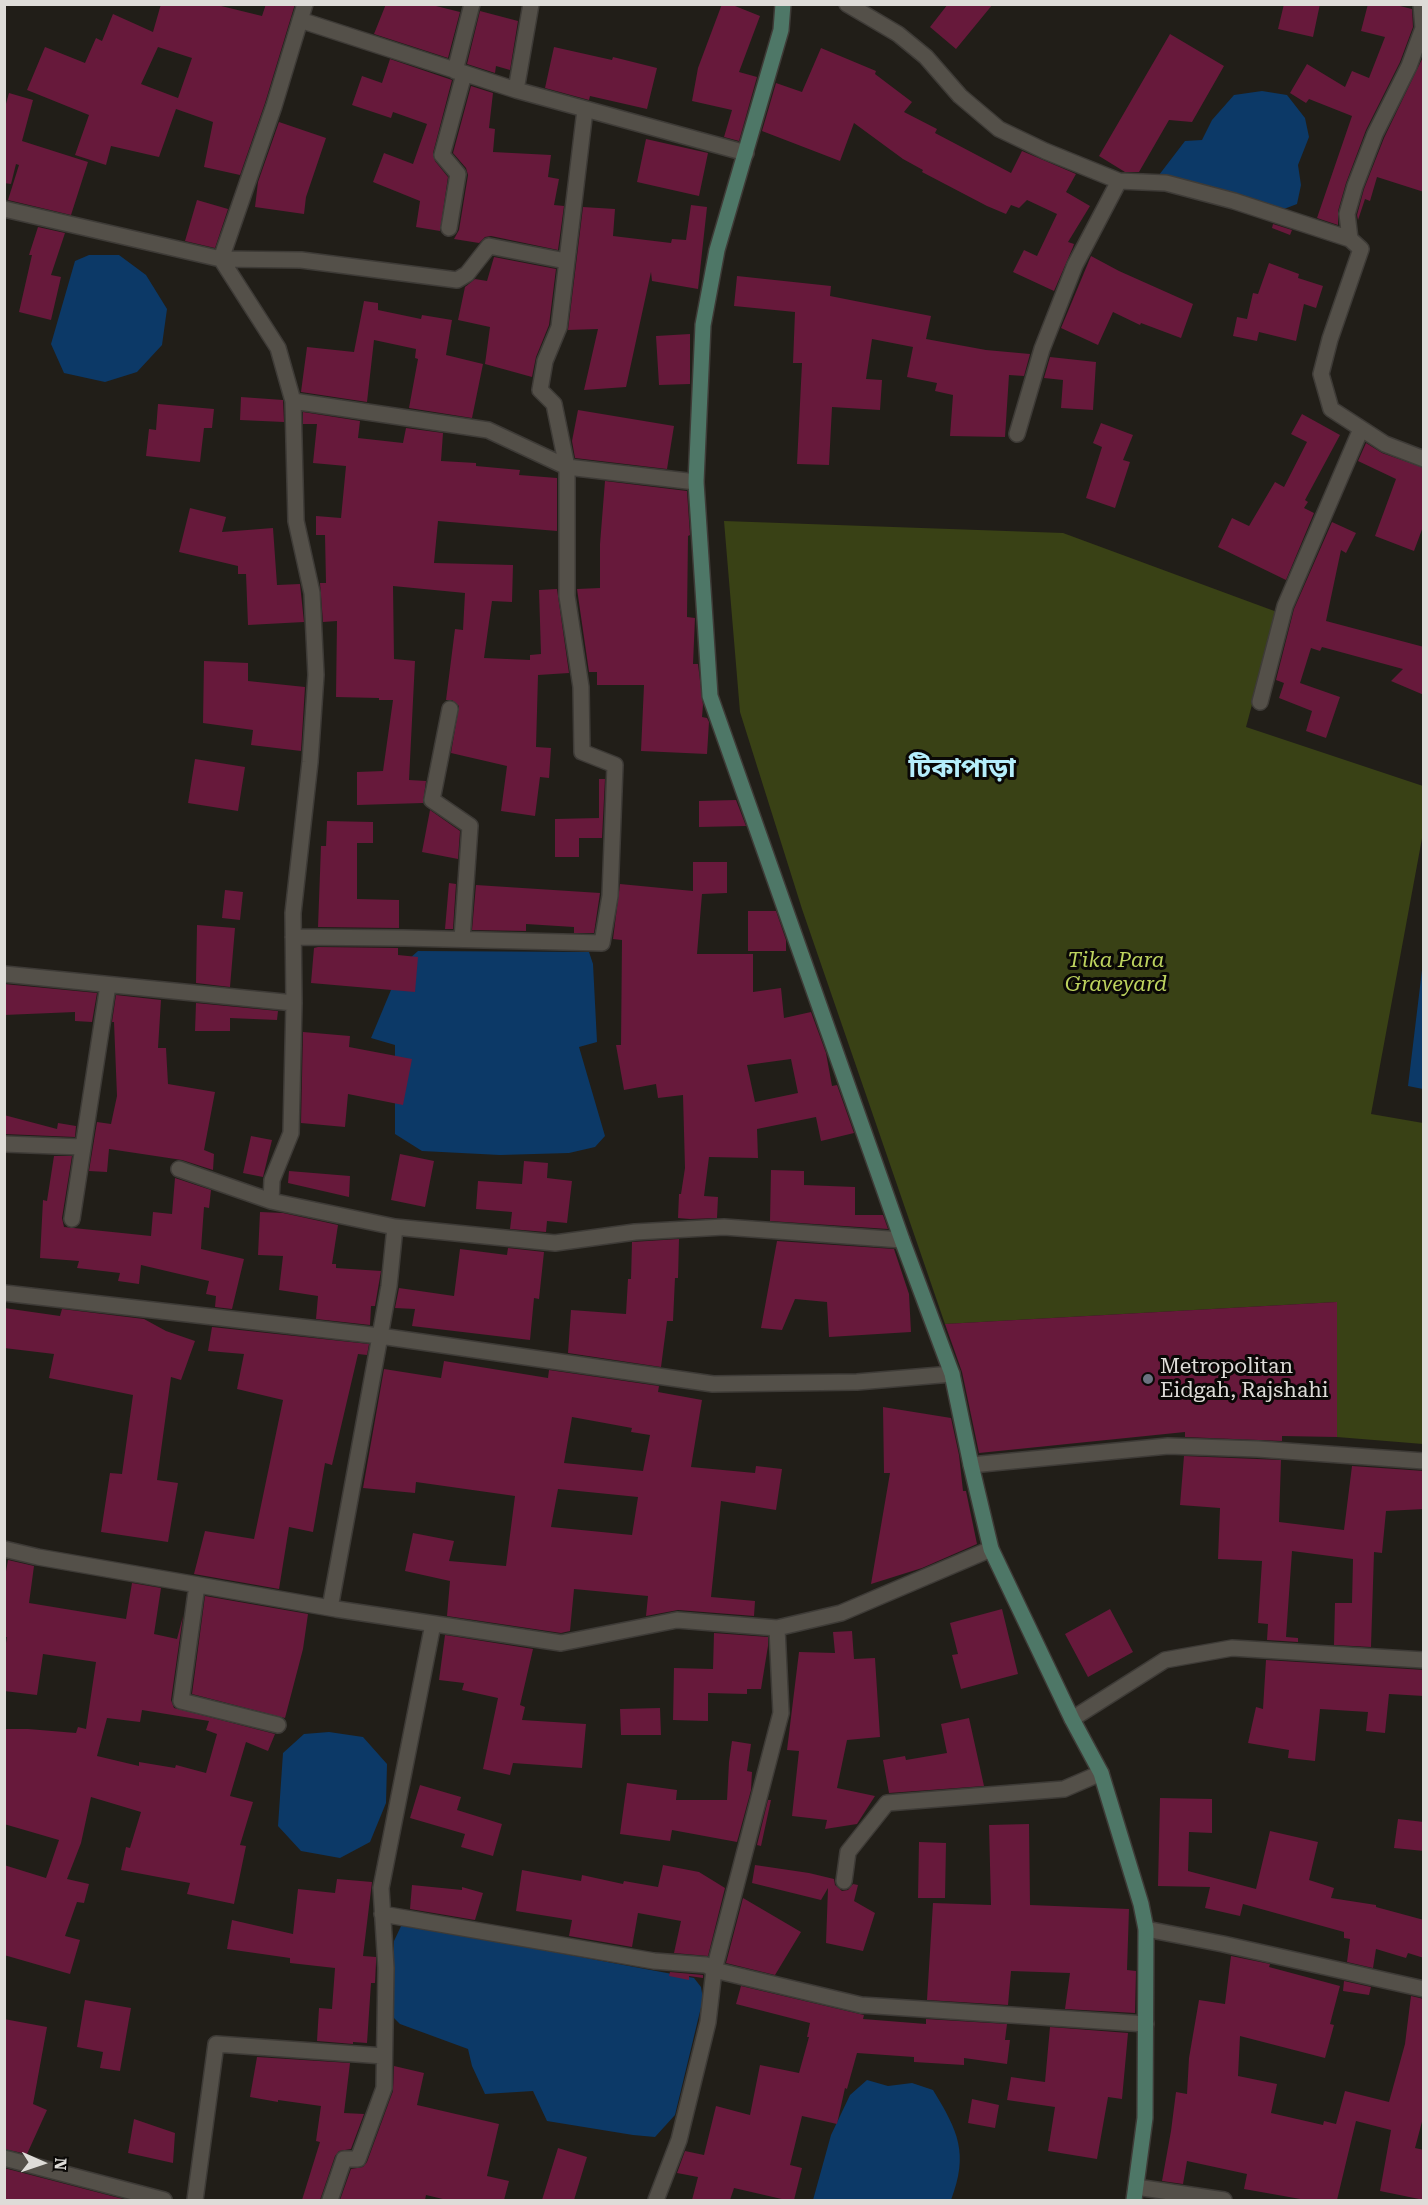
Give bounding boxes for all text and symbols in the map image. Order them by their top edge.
district label: টিকাপাড়া [908,753,1016,785]
park label: Tika Para Graveyard [1065,948,1167,998]
place label: Metropolitan Eidgah, Rajshahi [1160,1354,1329,1404]
marker: Metropolitan Eidgah, Rajshahi [1141,1372,1155,1386]
north arrow [12,2133,72,2193]
text: N [51,2157,70,2171]

